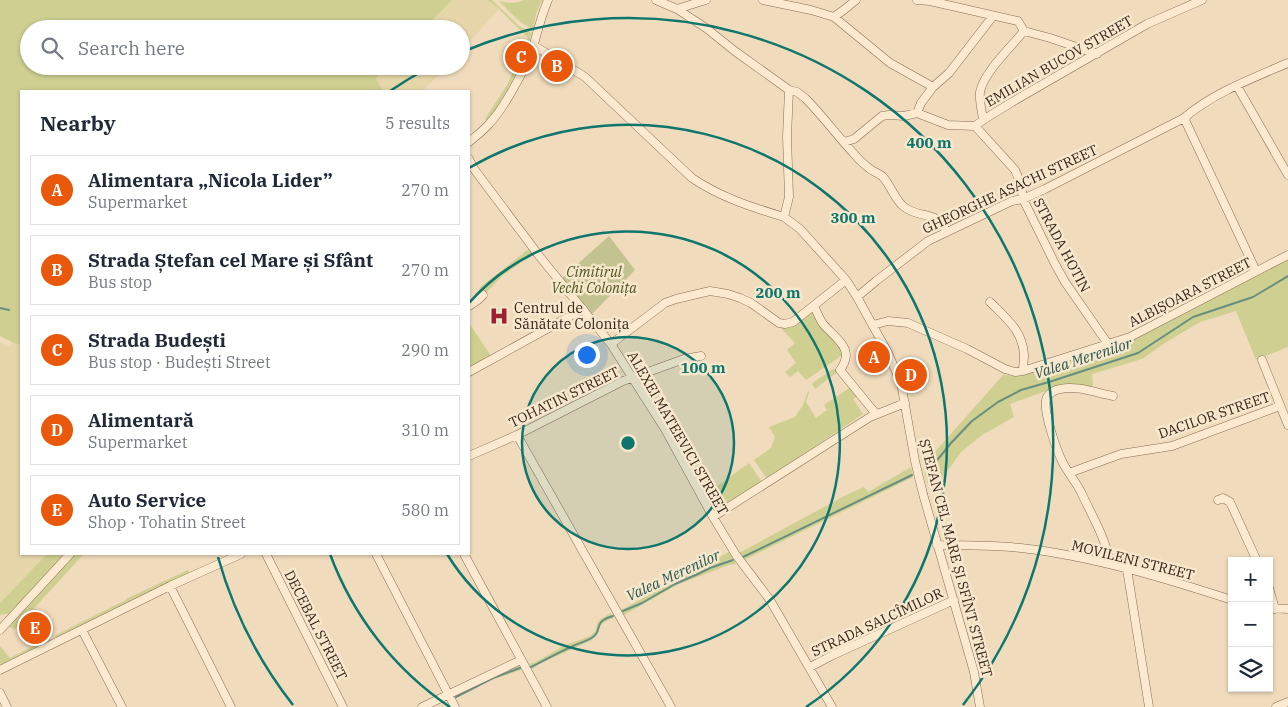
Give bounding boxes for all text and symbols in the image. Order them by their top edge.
street label: EMILIAN BUCOV STREET [982,11,1136,111]
search box [20,20,470,75]
icon: search [38,34,66,62]
text: Search here [78,36,185,60]
pin: C [505,38,537,76]
pin: B [541,47,573,85]
text: Nearby [40,109,116,137]
text: 5 results [385,113,450,133]
text: 400 m [906,133,952,152]
street label: GHEORGHE ASACHI STREET [919,140,1101,238]
text: Alimentara „Nicola Lider” [88,168,333,192]
text: A [51,180,63,200]
text: 270 m [401,180,449,200]
text: Supermarket [88,192,187,212]
street label: STRADA HOTIN [1030,195,1095,295]
text: 300 m [830,208,876,227]
text: Strada Ștefan cel Mare și Sfânt [88,248,373,272]
street label: ALBIȘOARA STREET [1125,253,1255,331]
text: B [51,260,63,280]
text: 270 m [401,260,449,280]
park label: Cimitirul Vechi Colonița [551,263,637,297]
text: Bus stop [88,272,152,292]
text: 200 m [755,283,801,302]
place label: Centrul de Sănătate Colonița [514,299,630,333]
hospital icon: Centrul de Sănătate Colonița [488,305,510,327]
text: Strada Budești [88,328,226,352]
water label: Valea Merenilor [1032,333,1135,383]
pin: A [858,338,890,376]
text: C [52,340,62,360]
text: 290 m [401,340,449,360]
your location [574,342,600,368]
street label: ALEXEI MATEEVICI STREET [624,348,732,518]
text: Bus stop · Budești Street [88,352,271,372]
pin: D [895,356,927,394]
text: 100 m [680,358,726,377]
street label: TOHATIN STREET [506,362,622,432]
street label: DACILOR STREET [1156,387,1272,443]
text: Alimentară [88,408,194,432]
text: D [51,420,63,440]
text: 310 m [401,420,449,440]
text: Supermarket [88,432,187,452]
centre of rings [619,434,637,452]
street label: ȘTEFAN CEL MARE ȘI SFÎNT STREET [915,437,997,679]
text: Auto Service [88,488,206,512]
text: E [52,500,62,520]
text: 580 m [401,500,449,520]
text: Shop · Tohatin Street [88,512,246,532]
street label: MOVILENI STREET [1070,536,1196,584]
water label: Valea Merenilor [623,545,724,605]
map controls [1228,557,1273,692]
button: + [1228,557,1273,602]
street label: DECEBAL STREET [281,567,351,683]
street label: STRADA SALCÎMILOR [808,583,946,660]
button: − [1228,602,1273,647]
pin: E [19,609,51,647]
button: layers [1228,647,1273,692]

